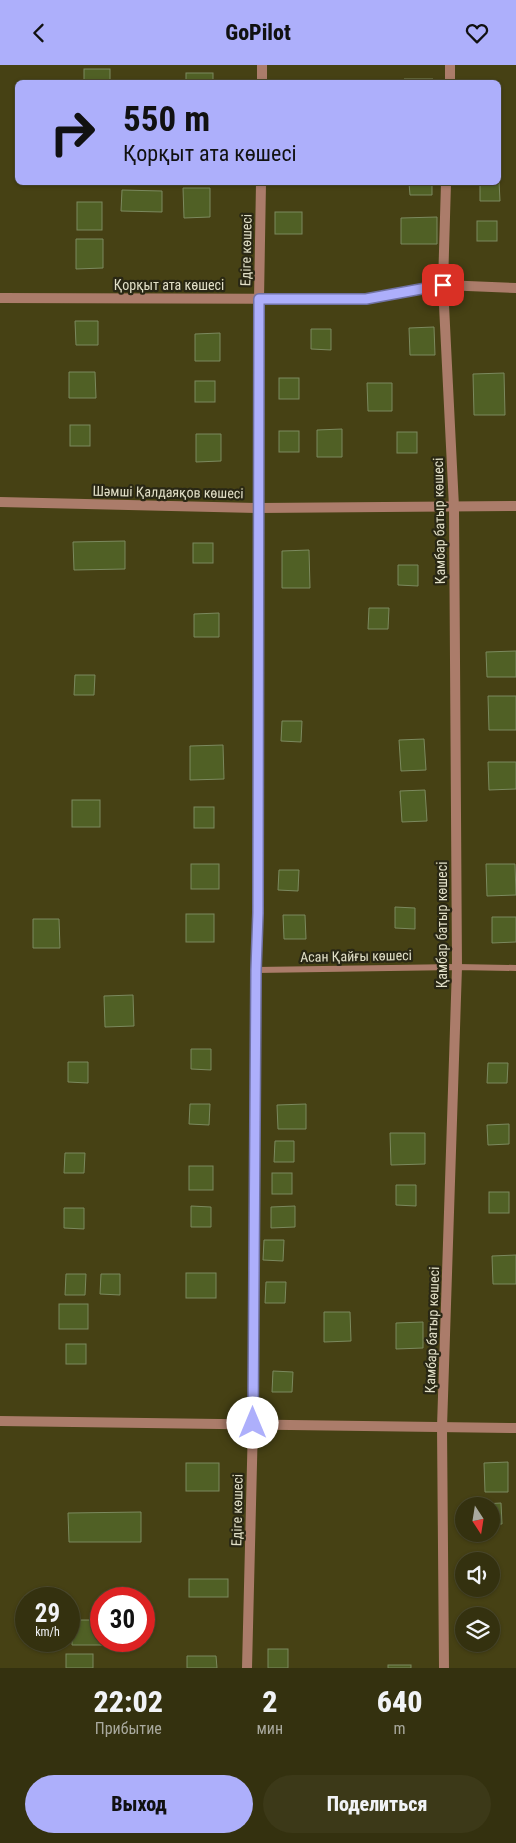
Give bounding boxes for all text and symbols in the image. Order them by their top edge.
icon: back [25,19,53,47]
icon: heart [463,19,491,47]
text: GoPilot [225,20,291,45]
text: 550 m [123,99,210,140]
icon: right [40,100,105,165]
text: Қорқыт ата көшесі [123,141,297,166]
street label: Едіге көшесі [237,214,255,286]
pin [422,264,464,306]
icon: arrive [429,271,457,299]
street label: Қорқыт ата көшесі [114,277,224,293]
street label: Қамбар батыр көшесі [430,458,448,584]
street label: Шәмші Қалдаяқов көшесі [92,483,244,501]
street label: Қамбар батыр көшесі [434,862,450,988]
street label: Асан Қайғы көшесі [300,947,412,965]
street label: Қамбар батыр көшесі [422,1266,442,1394]
position arrow [226,1396,278,1448]
street label: Едіге көшесі [228,1474,246,1546]
north arrow [455,1497,500,1543]
map controls [455,1497,500,1652]
button: sound [455,1552,500,1597]
speed limit sign: 30 [90,1587,155,1652]
text: 29 [35,1599,60,1628]
button: layers [455,1607,500,1652]
text: km/h [35,1625,60,1639]
text: 22:02 [94,1684,163,1719]
text: 2 [262,1684,277,1719]
text: 640 [377,1684,422,1719]
text: Прибытие [95,1719,162,1738]
text: мин [257,1719,283,1738]
text: m [394,1719,406,1738]
button: Выход [25,1775,253,1833]
button: Поделиться [263,1775,491,1833]

